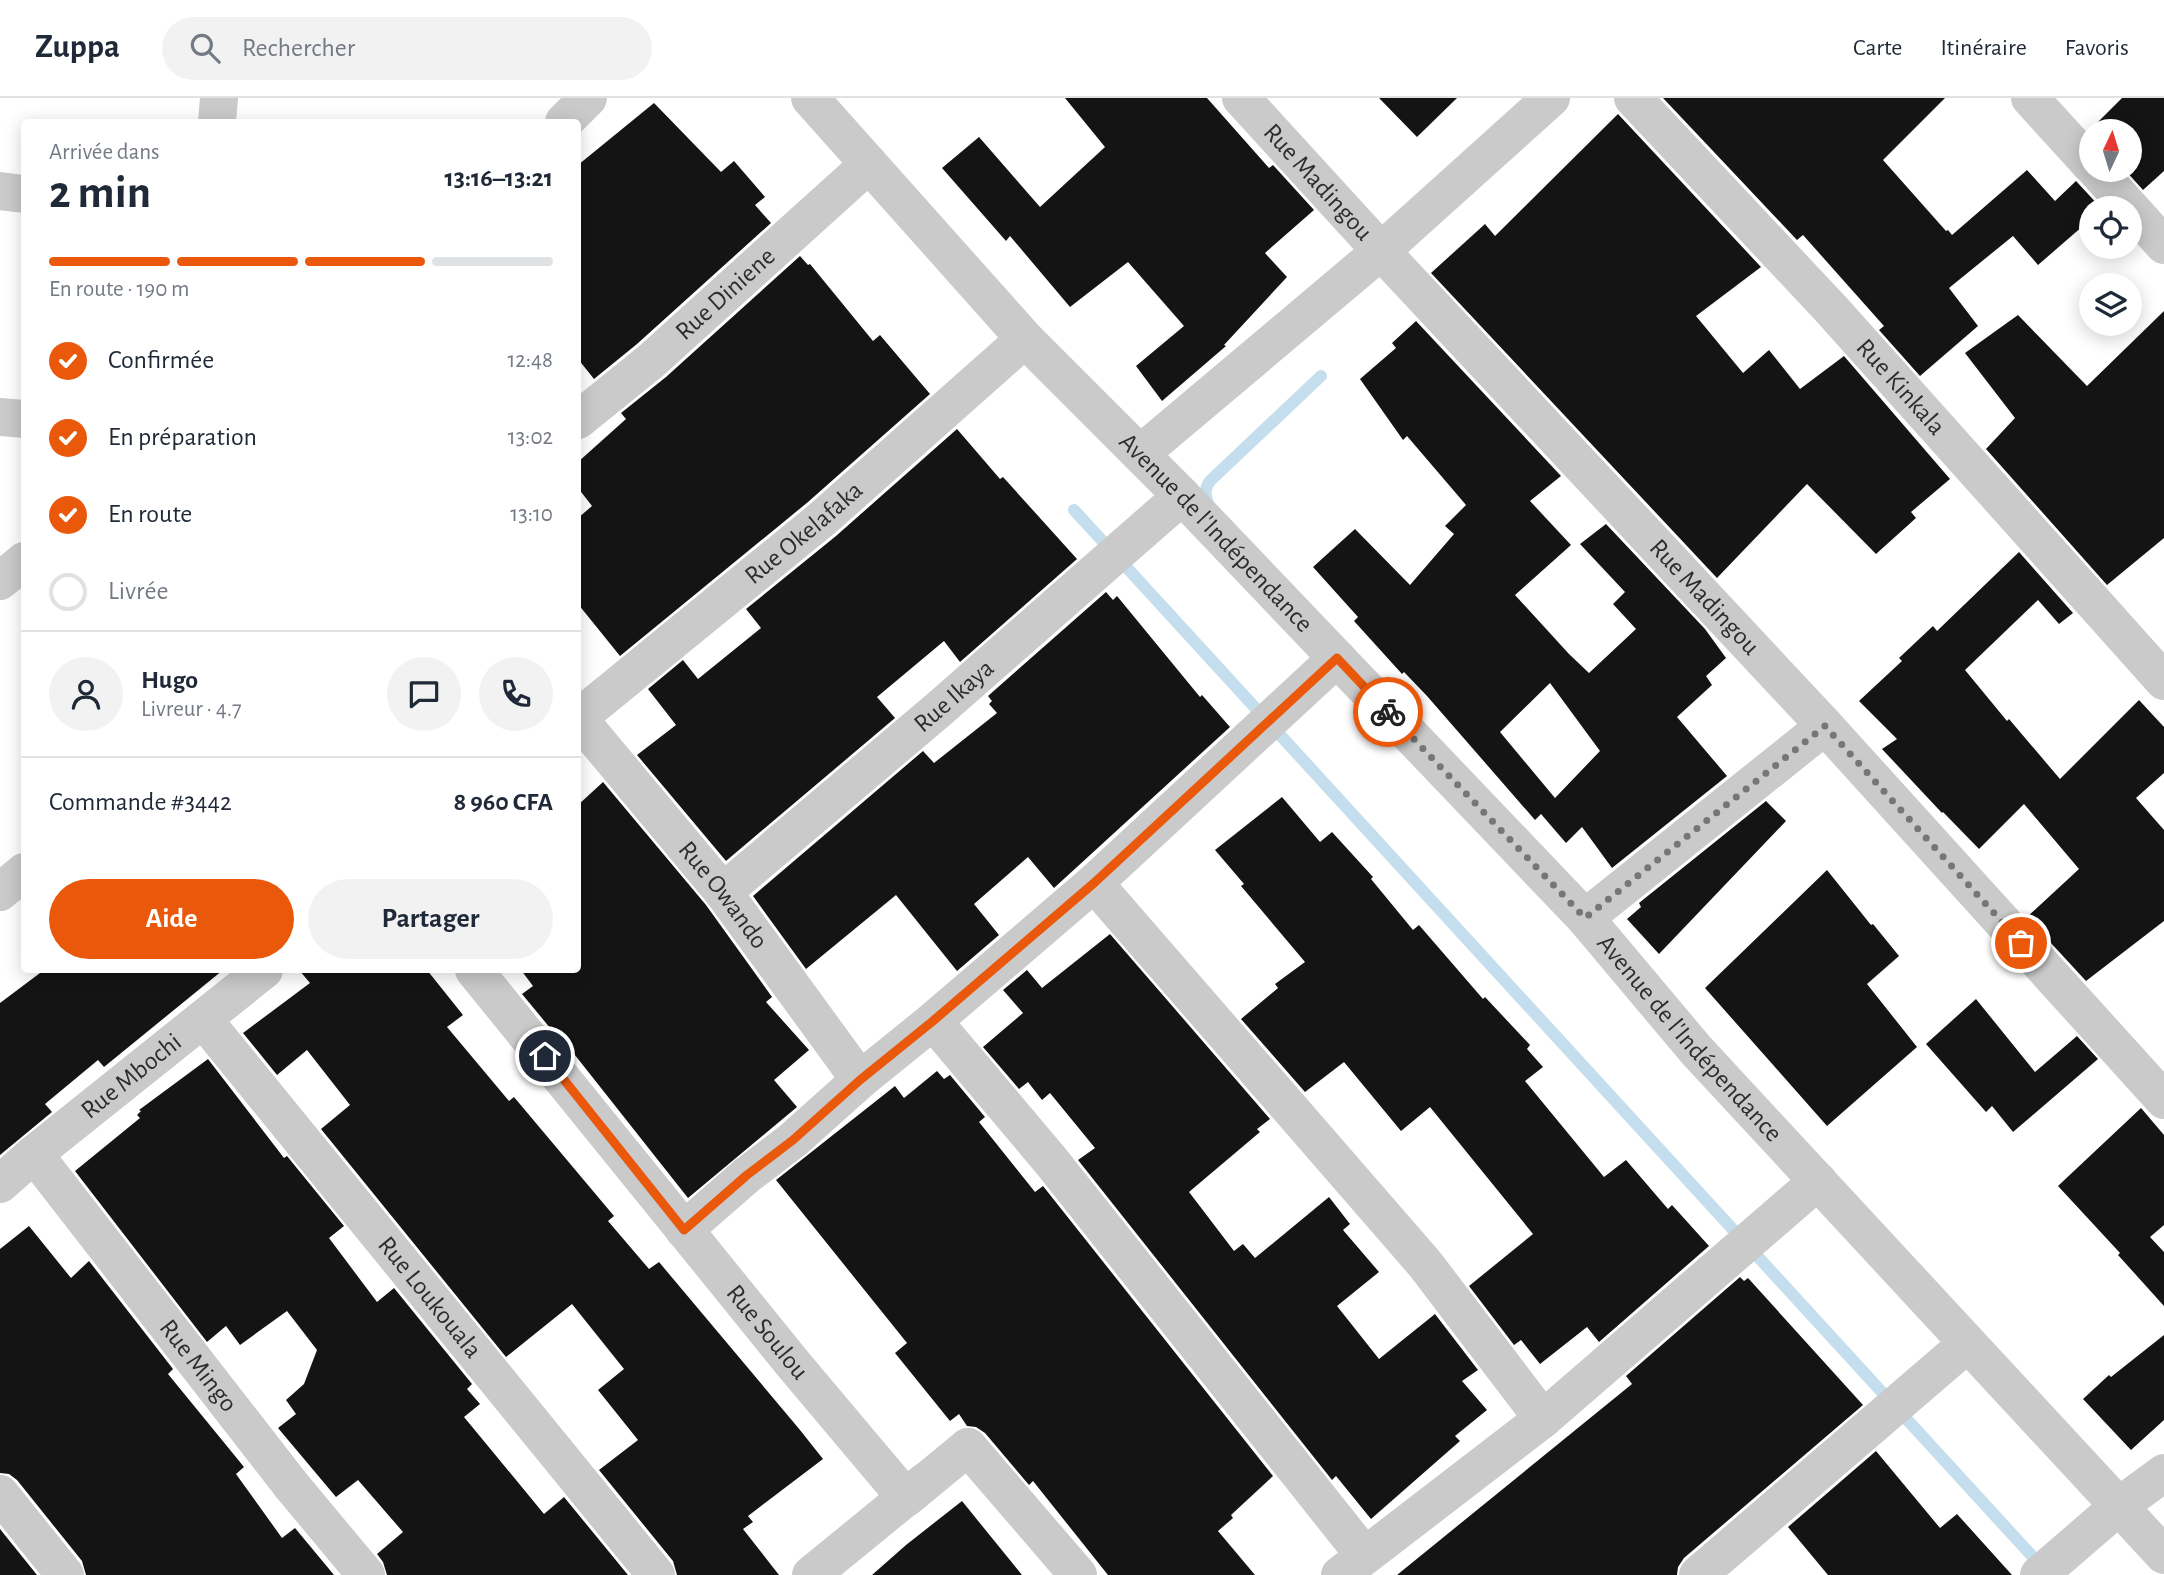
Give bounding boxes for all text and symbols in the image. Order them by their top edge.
search box [162,17,652,80]
icon: search [186,29,224,67]
text: Zuppa [35,31,120,64]
text: Rechercher [242,35,355,61]
text: Carte [1853,36,1902,60]
text: Itinéraire [1940,36,2027,60]
text: Favoris [2065,36,2129,60]
street label: Rue Madingou [1259,119,1377,245]
north arrow [2079,119,2142,182]
map controls [2079,119,2142,336]
text: Arrivée dans [49,141,160,164]
text: 13:16–13:21 [444,165,553,191]
text: 2 min [49,170,151,216]
button: locate [2079,196,2142,259]
street label: Rue Diniene [671,243,780,345]
button: layers [2079,273,2142,336]
text: En route · 190 m [49,278,189,301]
street label: Rue Kinkala [1851,334,1950,440]
icon: check [49,342,87,380]
text: Confirmée [108,347,214,373]
text: 12:48 [507,349,553,372]
icon: check [49,419,87,457]
text: En préparation [108,424,257,450]
text: 13:02 [508,426,553,449]
street label: Avenue de l'Indépendance [1114,428,1318,637]
street label: Rue Okelafaka [740,476,868,589]
icon: check [49,496,87,534]
text: En route [108,501,192,527]
text: 13:10 [510,503,553,526]
street label: Rue Madingou [1645,534,1764,660]
text: Livrée [108,578,168,604]
street label: Rue Ikaya [909,654,999,737]
button: person [49,657,123,731]
button: chat [387,657,461,731]
button: phone [479,657,553,731]
text: Hugo [141,667,198,693]
courier [1353,677,1423,747]
icon: bike [1369,693,1407,731]
text: Livreur · 4.7 [141,698,242,721]
text: Commande #3442 [49,789,232,815]
text: 8 960 CFA [453,789,553,815]
street label: Rue Owando [673,836,773,954]
button: Aide [49,879,294,959]
button: Partager [308,879,553,959]
pin [1991,913,2051,973]
icon: bag [2002,924,2040,962]
street label: Avenue de l'Indépendance [1592,930,1787,1147]
pin [515,1026,575,1086]
street label: Rue Mbochi [76,1029,186,1124]
icon: home [526,1037,564,1075]
street label: Rue Loukouala [373,1232,487,1363]
street label: Rue Soulou [721,1280,813,1384]
street label: Rue Mingo [155,1315,242,1417]

